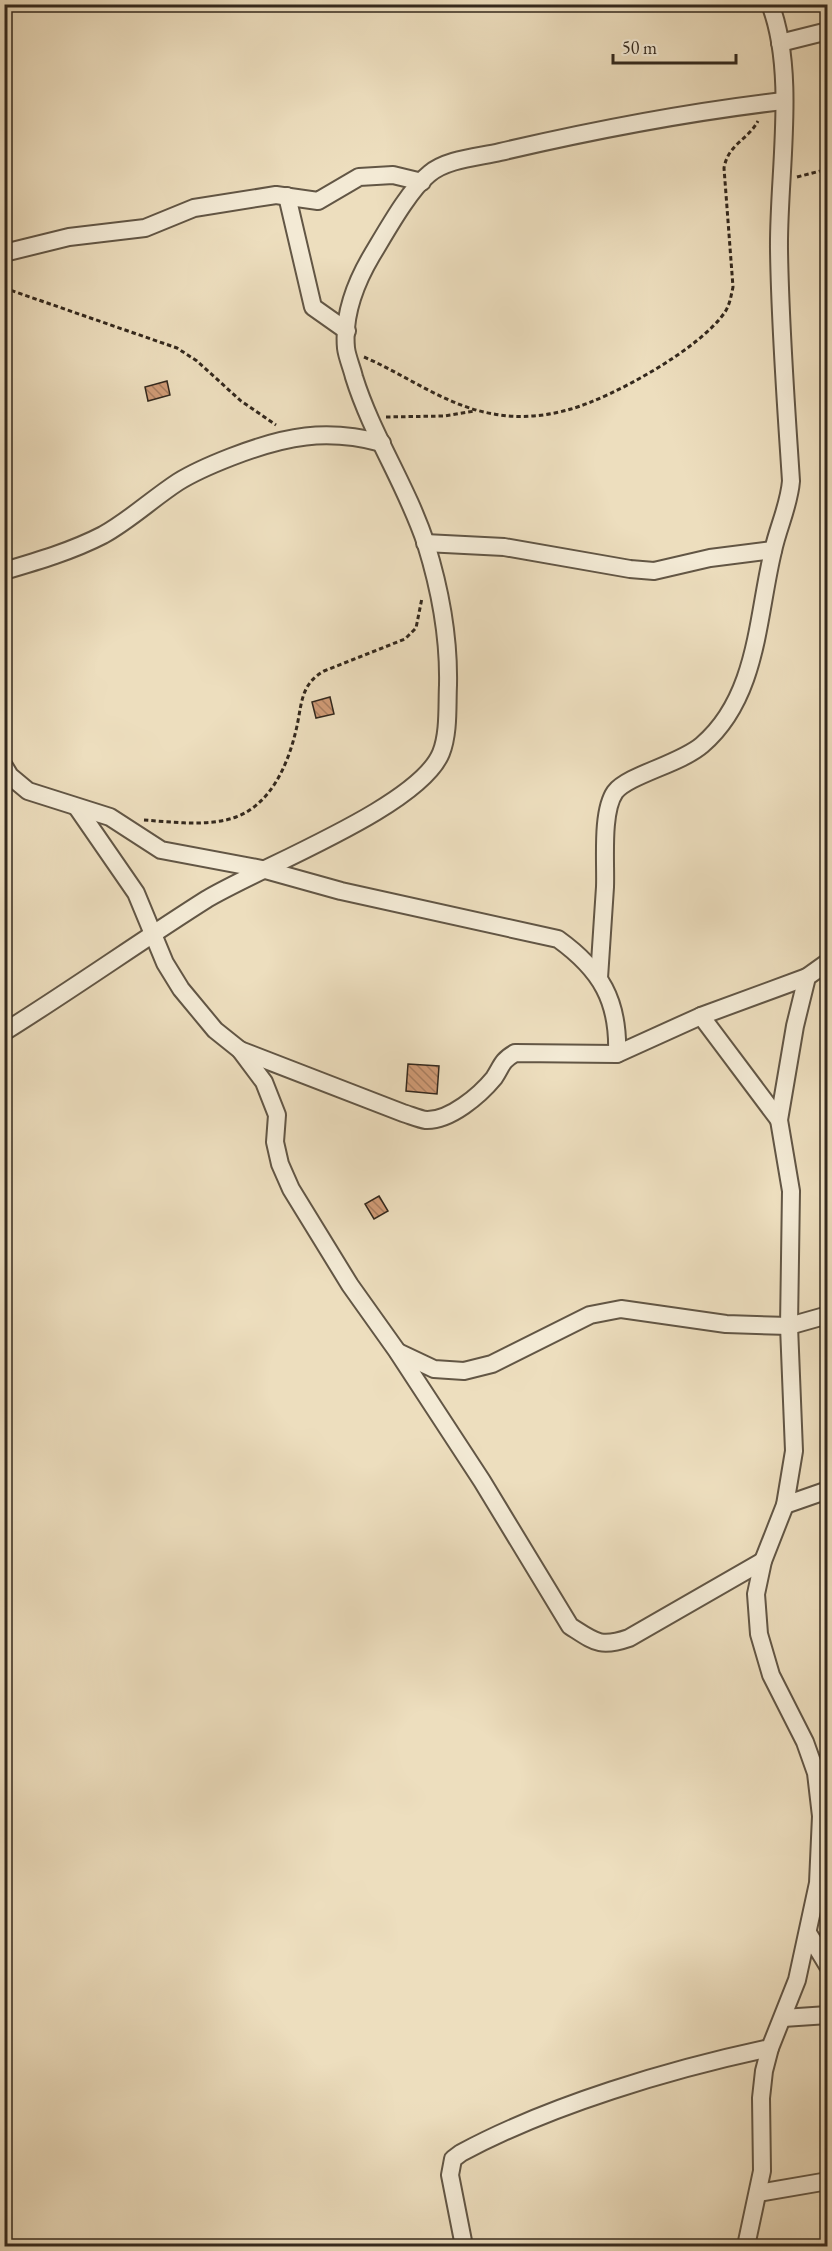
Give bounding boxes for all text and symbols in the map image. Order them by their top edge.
scale bar [613,27,736,65]
text: 50 m [622,36,657,59]

